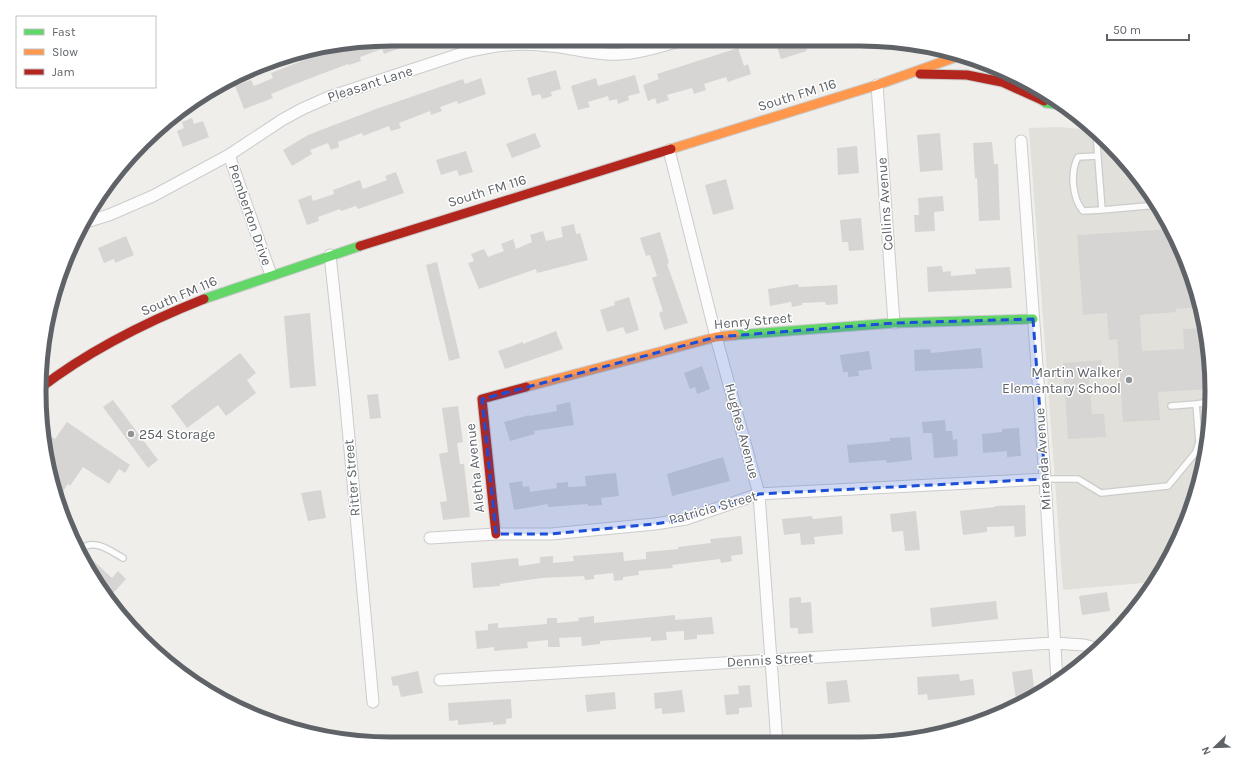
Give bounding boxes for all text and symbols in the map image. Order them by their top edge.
legend [16,16,156,88]
scale bar [1107,16,1189,42]
text: 50 m [1113,23,1141,37]
text: Fast [52,25,76,39]
text: Slow [52,45,78,59]
street label: Pleasant Lane [325,62,415,106]
text: Jam [52,65,75,79]
street label: South FM 116 [756,75,838,115]
street label: Collins Avenue [873,157,897,251]
street label: Pemberton Drive [225,162,275,268]
street label: South FM 116 [446,171,528,211]
street label: South FM 116 [138,272,220,320]
street label: Henry Street [713,309,793,333]
place label: Martin Walker Elementary School [1002,364,1122,397]
marker: Martin Walker Elementary School [1124,375,1134,385]
street label: Hughes Avenue [721,381,763,481]
street label: Miranda Avenue [1031,407,1055,511]
street label: Aletha Avenue [462,422,488,514]
place label: 254 Storage [139,426,215,443]
marker: 254 Storage [126,429,136,439]
street label: Ritter Street [340,439,364,517]
street label: Patricia Street [667,487,759,529]
street label: Dennis Street [726,649,814,671]
north arrow [1195,727,1235,767]
text: N [1199,745,1214,757]

